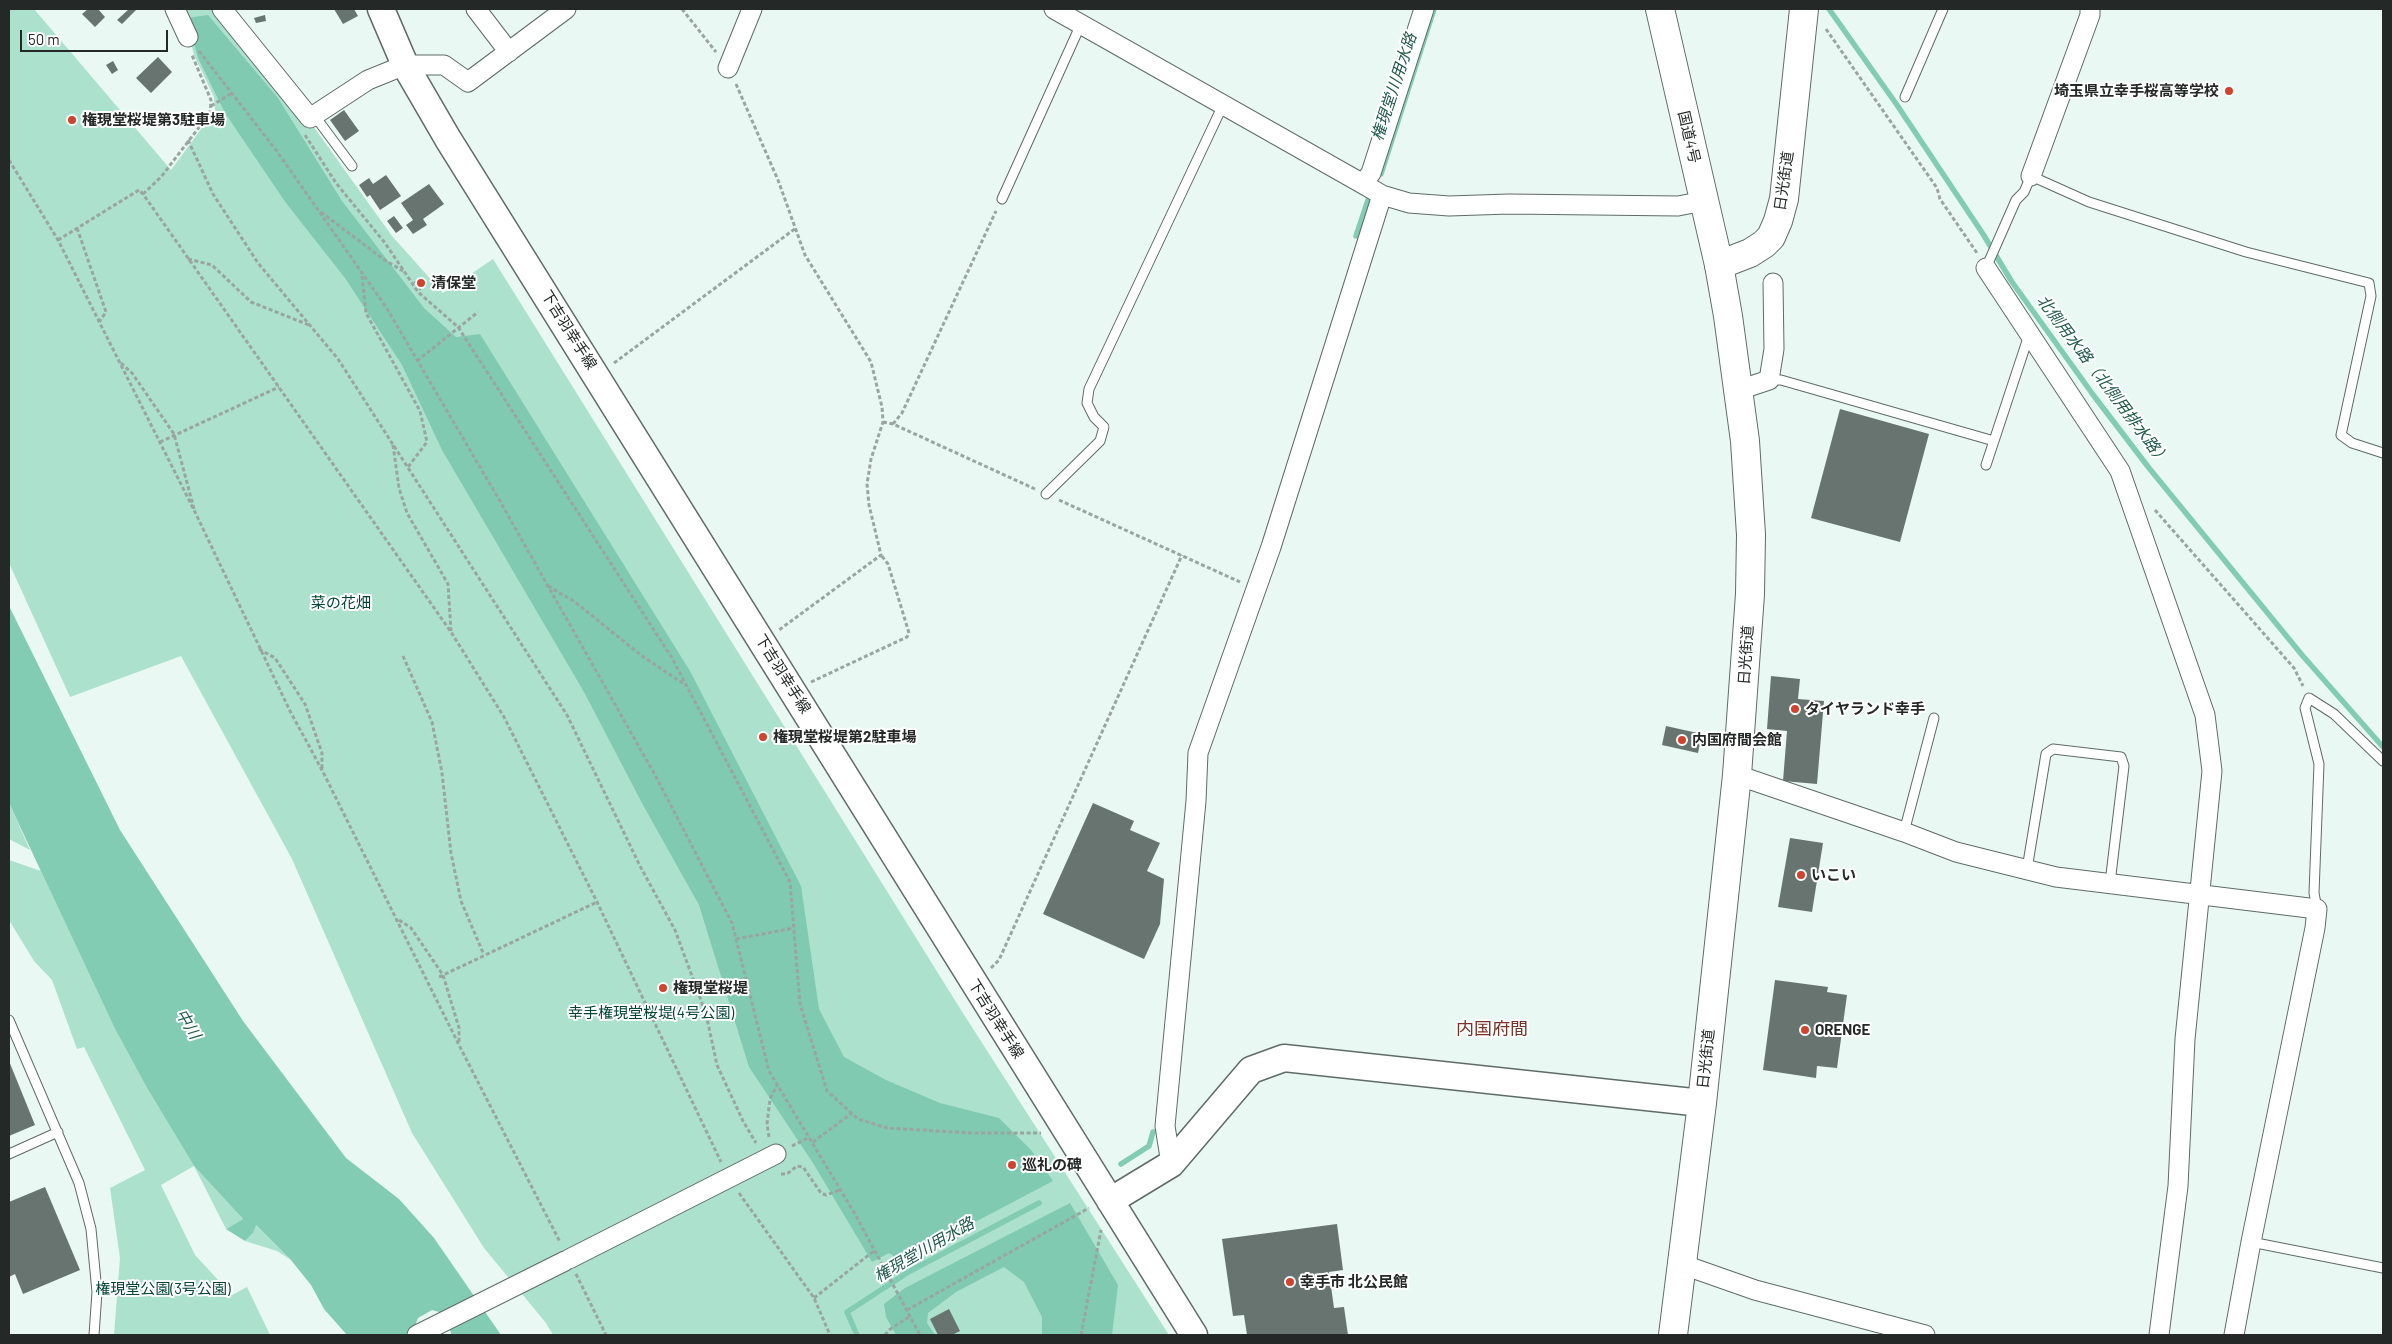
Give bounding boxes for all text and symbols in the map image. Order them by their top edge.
scale bar [22,20,170,52]
text: 50 m [28,30,60,48]
water label: 権現堂川用水路 [1368,31,1420,143]
place label: 埼玉県立幸手桜高等学校 [2054,82,2219,100]
marker: 埼玉県立幸手桜高等学校 [2223,85,2235,97]
street label: 国道4号 [1674,109,1704,165]
place label: 権現堂桜堤第3駐車場 [82,111,225,129]
marker: 権現堂桜堤第3駐車場 [66,114,78,126]
street label: 日光街道 [1771,150,1797,212]
place label: 清保堂 [431,274,476,292]
marker: 清保堂 [415,277,427,289]
street label: 下吉羽幸手線 [538,287,600,373]
water label: 北側用水路（北側用排水路） [2033,291,2173,469]
park label: 菜の花畑 [311,594,371,612]
street label: 日光街道 [1735,624,1757,686]
street label: 下吉羽幸手線 [752,631,814,717]
place label: タイヤランド幸手 [1805,700,1925,718]
marker: タイヤランド幸手 [1789,703,1801,715]
place label: 権現堂桜堤第2駐車場 [773,728,916,746]
marker: 権現堂桜堤第2駐車場 [757,731,769,743]
place label: 内国府間会館 [1692,731,1782,749]
marker: 内国府間会館 [1676,734,1688,746]
place label: いこい [1811,866,1856,884]
marker: いこい [1795,869,1807,881]
street label: 下吉羽幸手線 [965,976,1027,1062]
place label: 権現堂桜堤 [673,979,748,997]
marker: 権現堂桜堤 [657,982,669,994]
park label: 幸手権現堂桜堤(4号公園) [568,1004,734,1022]
water label: 中川 [172,1005,204,1043]
district label: 内国府間 [1456,1018,1528,1040]
place label: ORENGE [1815,1021,1870,1039]
marker: ORENGE [1799,1024,1811,1036]
street label: 日光街道 [1694,1028,1718,1090]
place label: 巡礼の碑 [1022,1156,1082,1174]
marker: 巡礼の碑 [1006,1159,1018,1171]
water label: 権現堂川用水路 [871,1214,977,1286]
place label: 幸手市 北公民館 [1300,1273,1408,1291]
marker: 幸手市 北公民館 [1284,1276,1296,1288]
park label: 権現堂公園(3号公園) [95,1280,231,1298]

